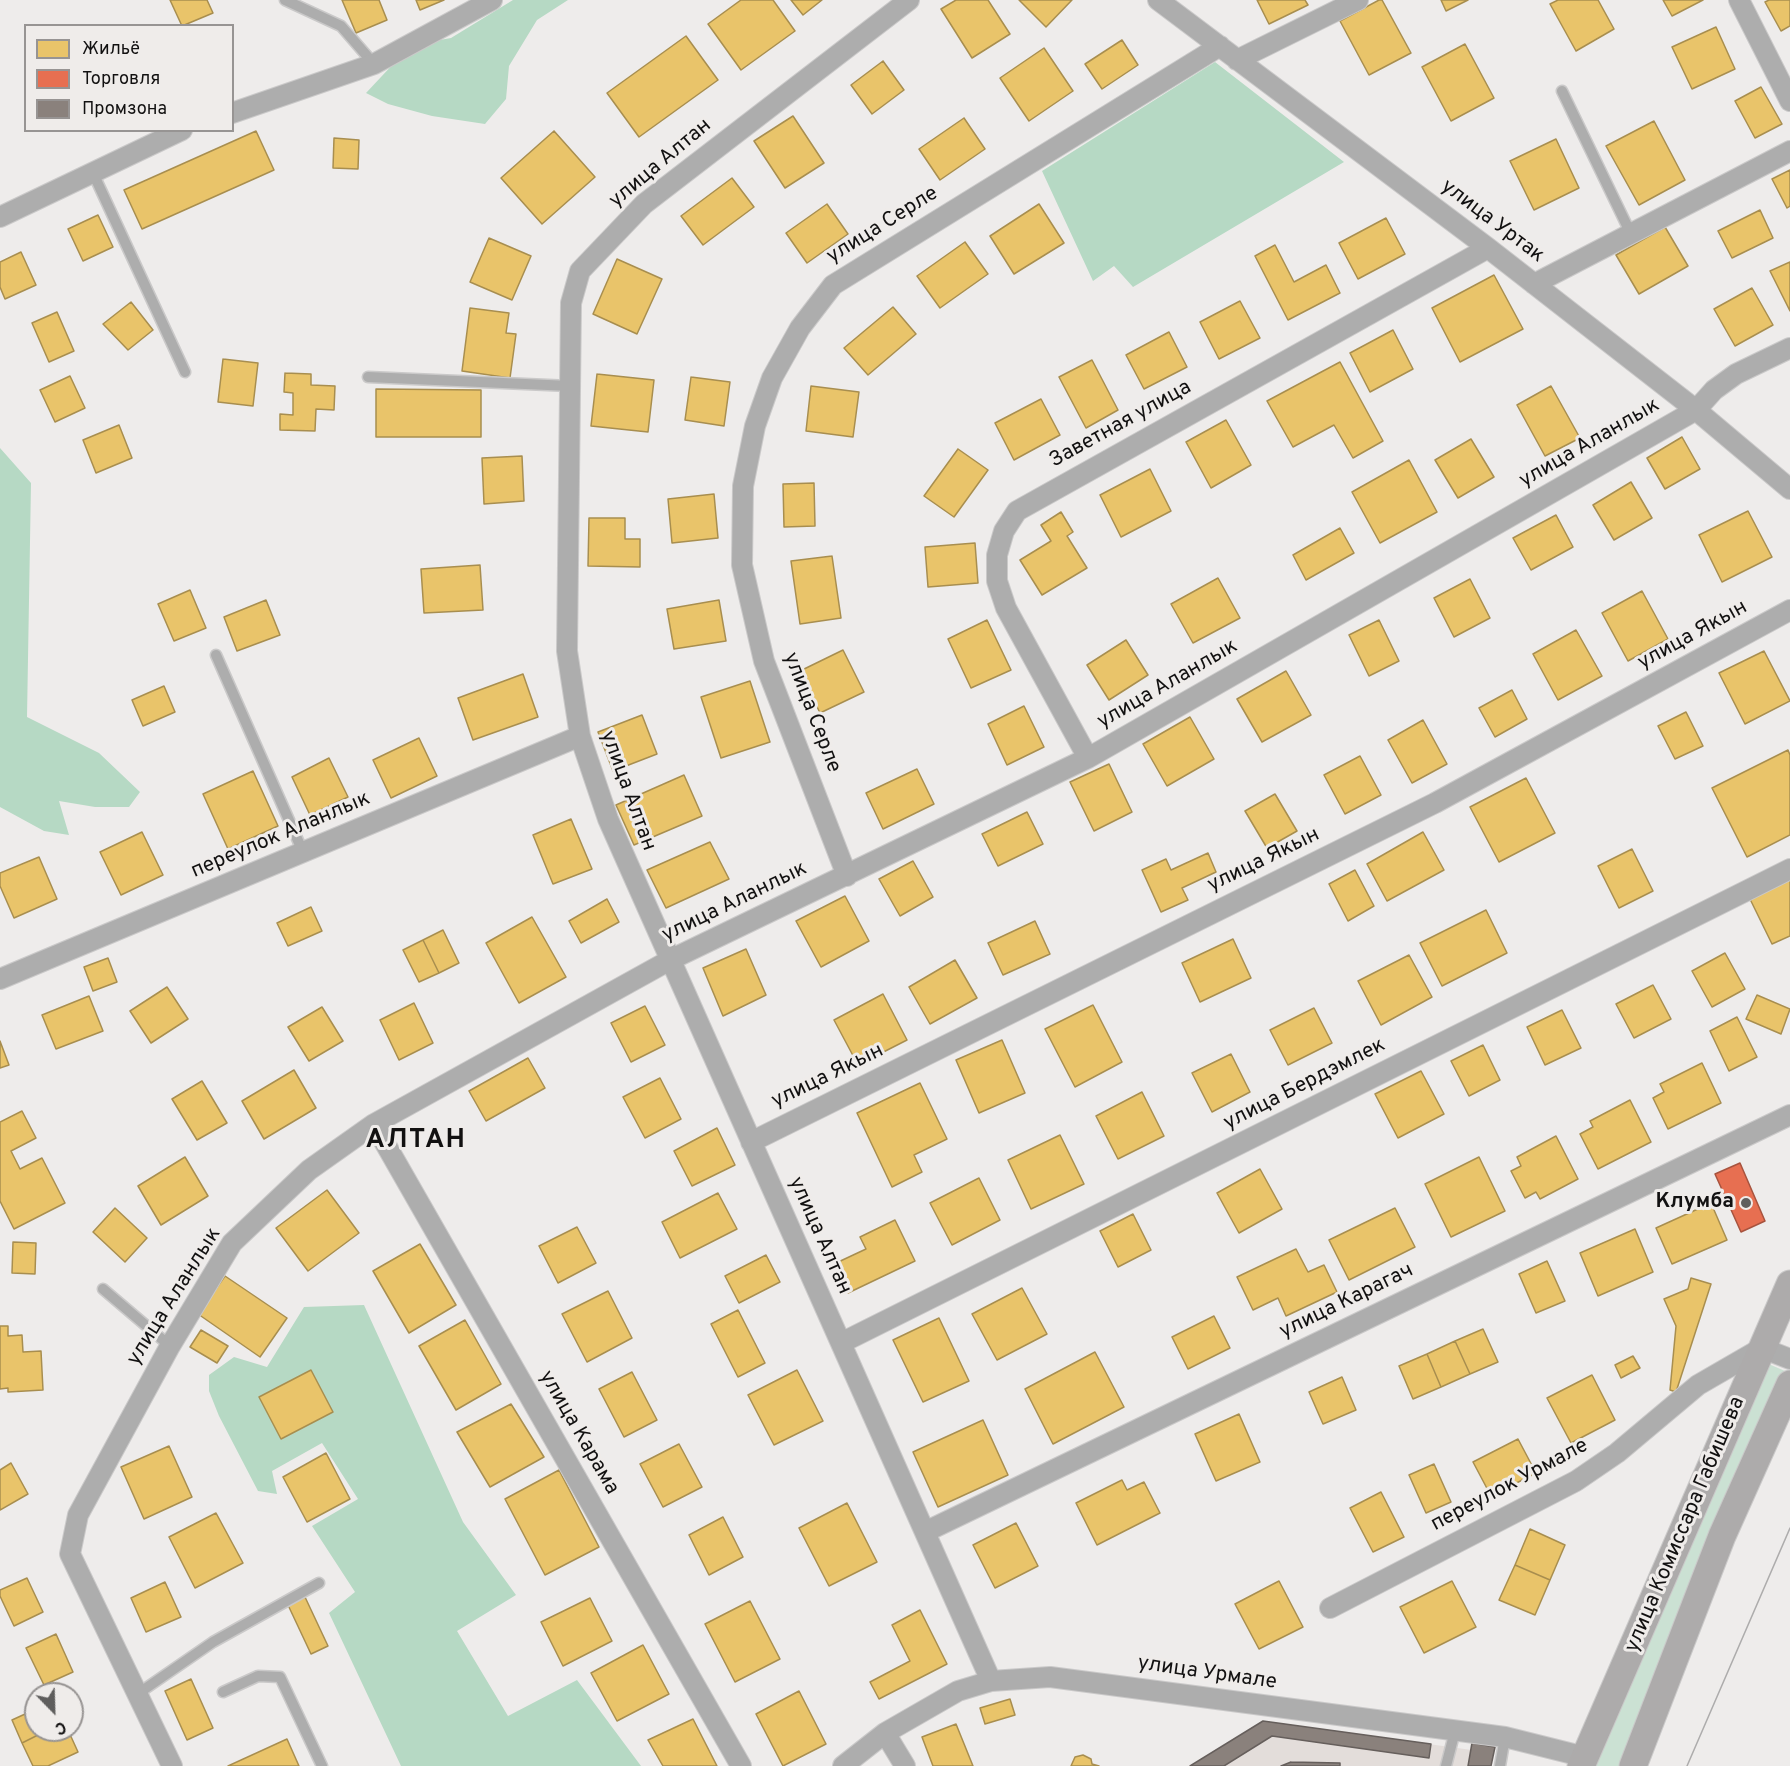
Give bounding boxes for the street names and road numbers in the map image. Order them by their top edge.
street label: улица Алтан [605,114,717,214]
street label: улица Уртак [1435,175,1549,269]
street label: улица Серле [823,182,943,270]
street label: Заветная улица [1046,376,1196,474]
street label: улица Аланлык [1515,394,1665,494]
street label: улица Якын [1634,596,1752,676]
street label: улица Аланлык [1093,635,1243,735]
street label: улица Серле [777,649,845,777]
street label: улица Алтан [594,728,660,854]
street label: переулок Аланлык [188,787,374,885]
street label: улица Якын [1204,823,1324,899]
street label: улица Аланлык [659,857,811,949]
street label: улица Бердэмлек [1220,1033,1390,1137]
street label: улица Якын [768,1039,888,1115]
street label: улица Алтан [782,1173,856,1299]
street label: улица Аланлык [122,1223,228,1371]
street label: улица Карагач [1276,1259,1418,1345]
street label: улица Карама [532,1367,624,1499]
street label: улица Комиссара Габишева [1621,1393,1751,1657]
street label: переулок Урмале [1427,1434,1593,1538]
street label: улица Урмале [1136,1652,1278,1696]

